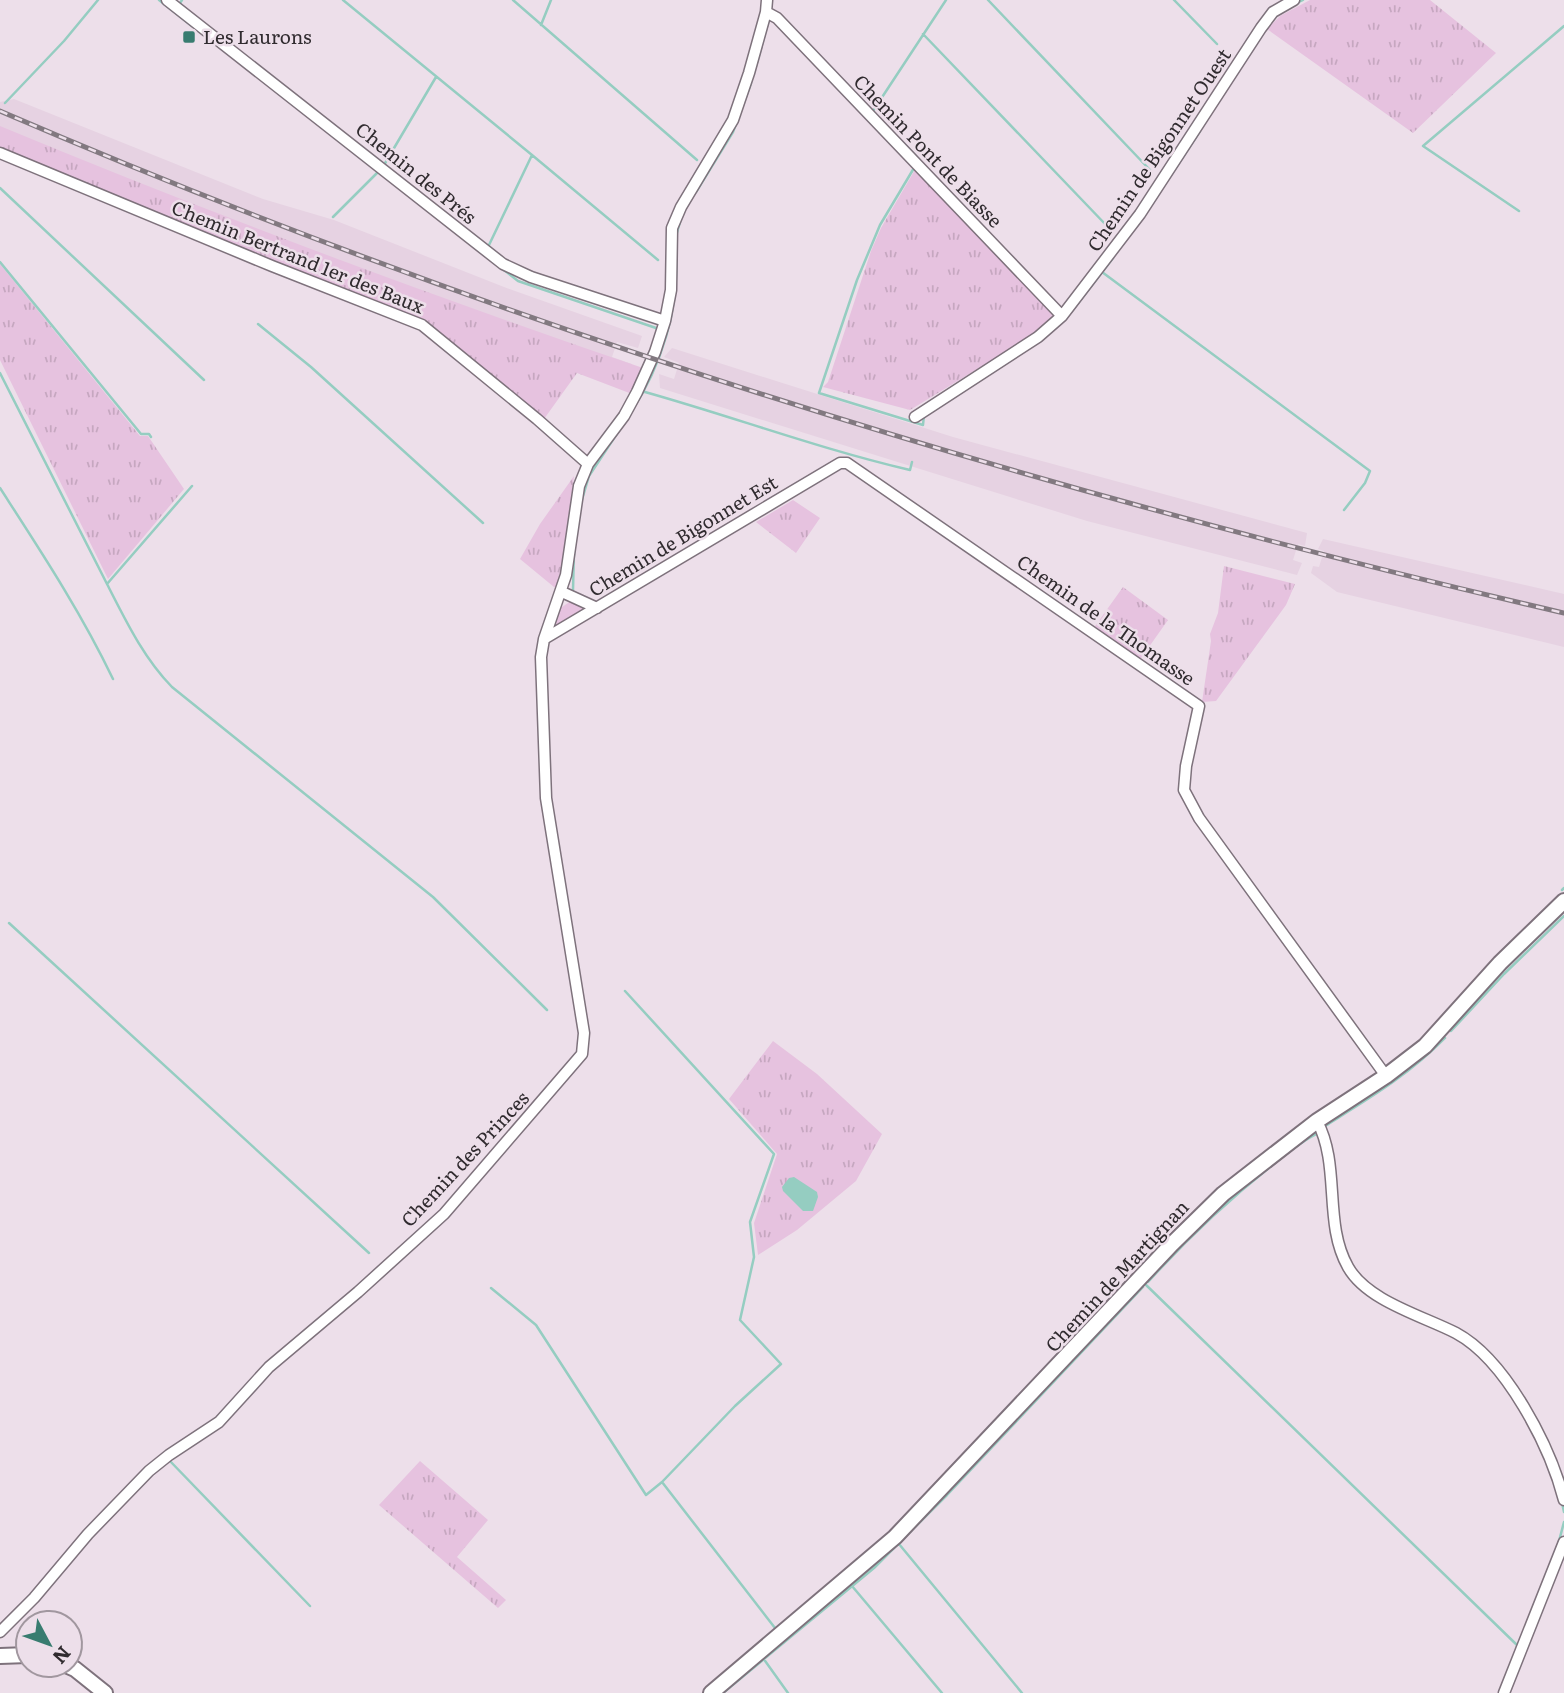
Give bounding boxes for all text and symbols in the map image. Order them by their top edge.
place label: Les Laurons [203,22,312,50]
marker: Les Laurons [181,29,197,45]
street label: Chemin de Bigonnet Ouest [1080,42,1237,257]
street label: Chemin Pont de Biasse [848,67,1009,233]
street label: Chemin des Prés [350,115,483,230]
street label: Chemin Bertrand 1er des Baux [168,192,429,320]
street label: Chemin de Bigonnet Est [583,467,782,603]
street label: Chemin de la Thomasse [1012,547,1201,691]
street label: Chemin des Princes [394,1084,535,1232]
street label: Chemin de Martignan [1038,1193,1194,1358]
north arrow [14,1609,84,1679]
text: N [47,1641,78,1671]

